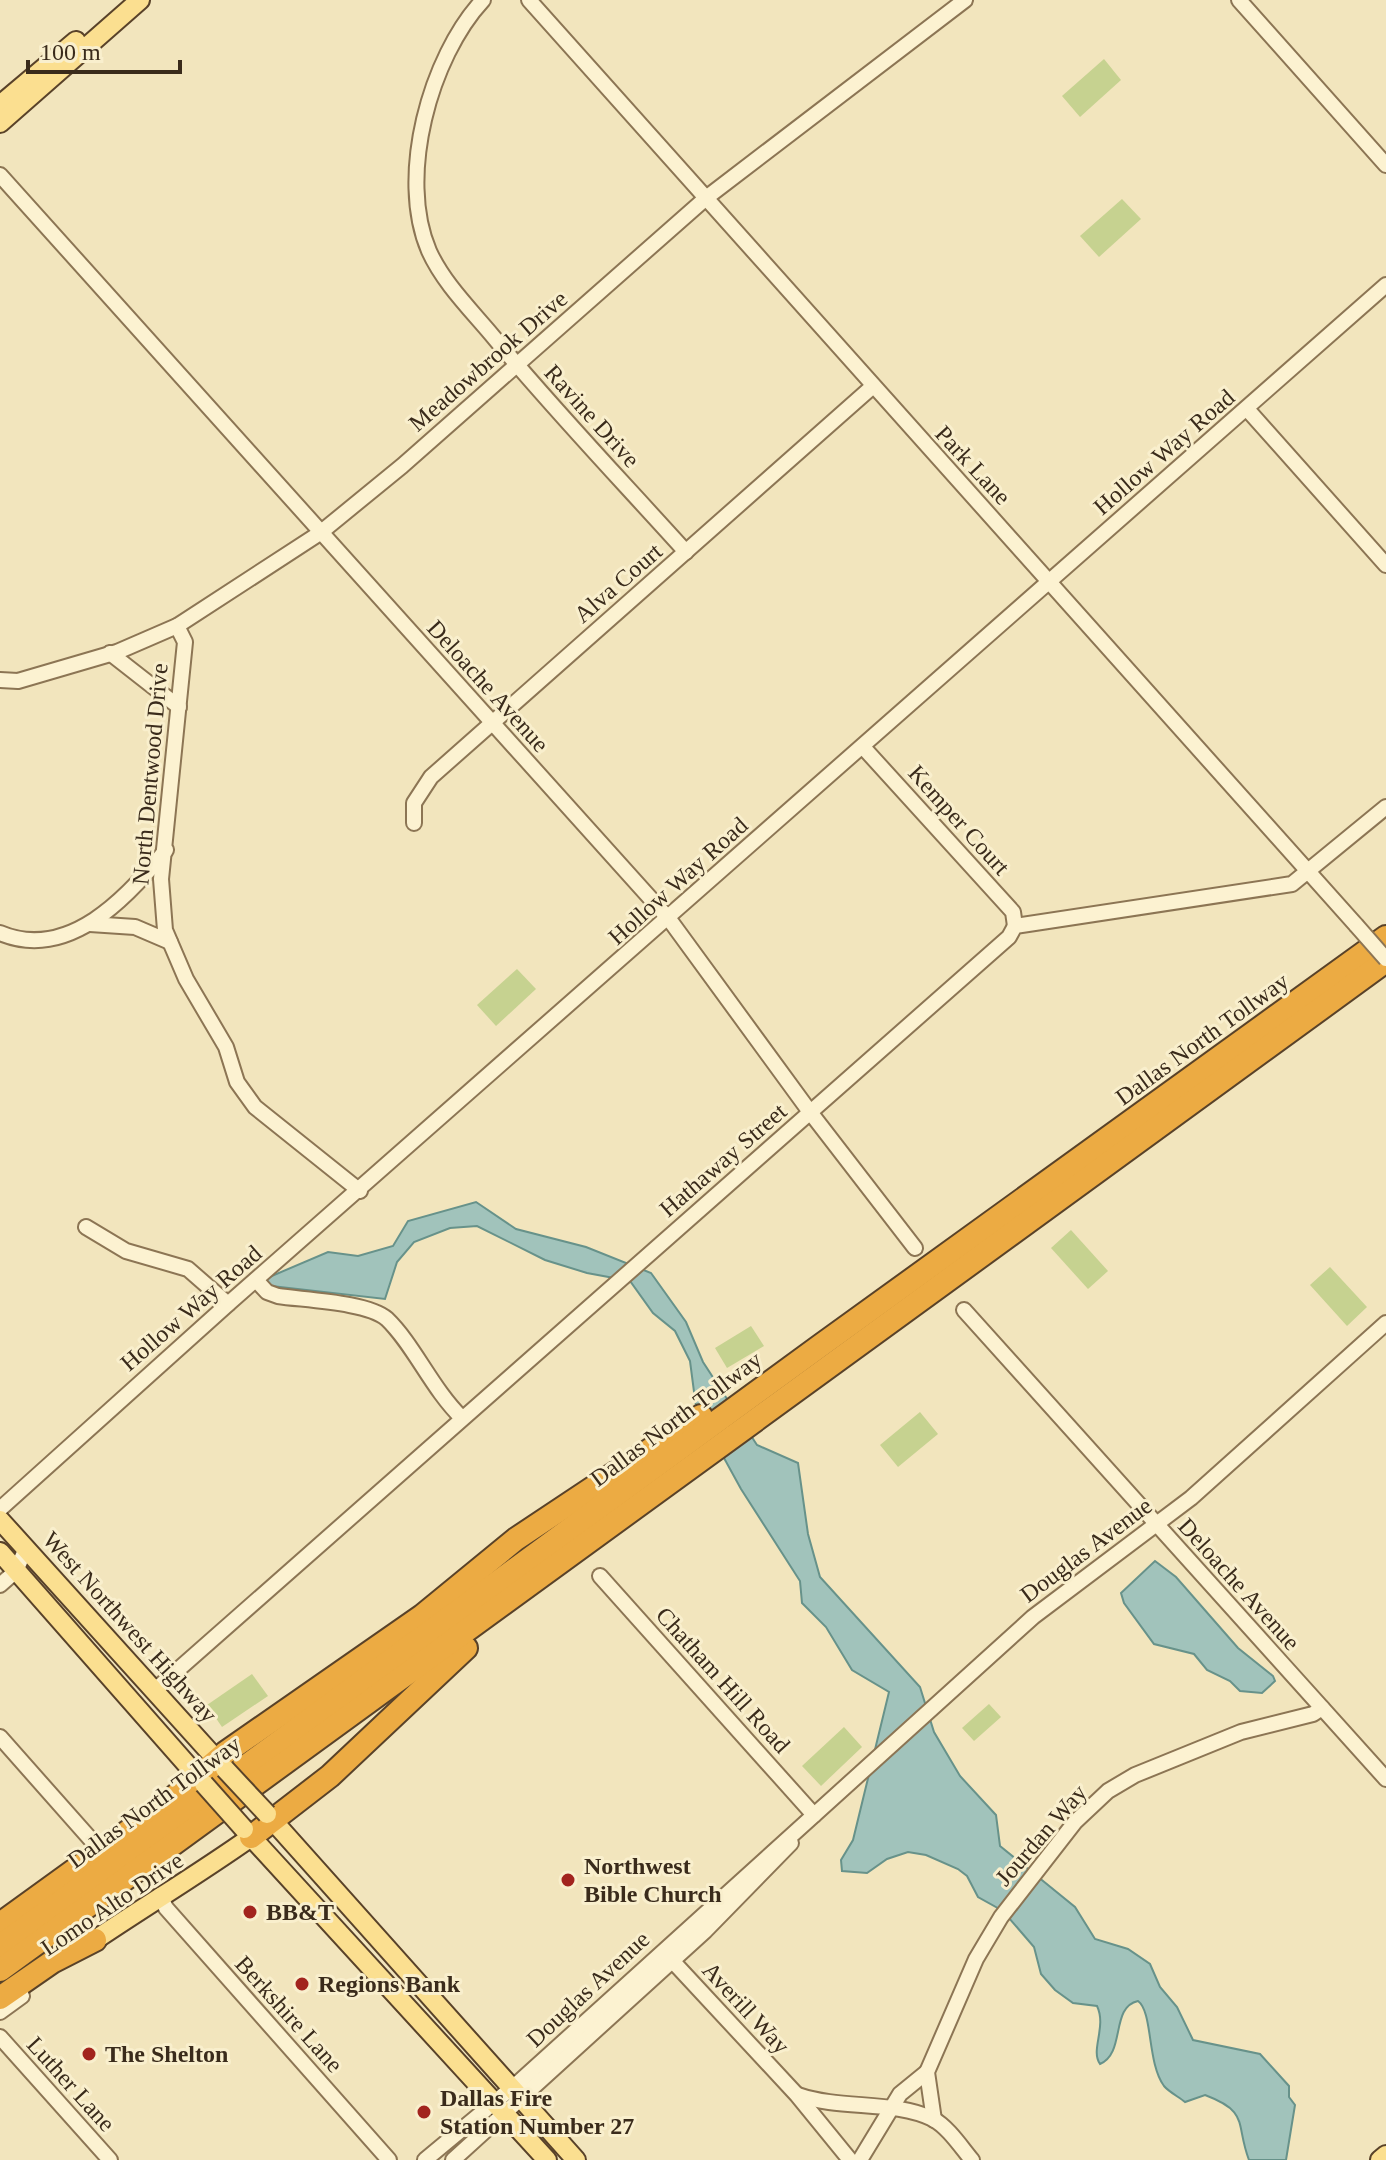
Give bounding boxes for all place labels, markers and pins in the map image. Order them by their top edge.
place label: Northwest Bible Church [584,1853,722,1907]
marker: Northwest Bible Church [559,1871,577,1889]
place label: BB&T [266,1899,334,1925]
marker: BB&T [241,1903,259,1921]
place label: Regions Bank [318,1971,461,1997]
marker: Regions Bank [293,1975,311,1993]
place label: The Shelton [105,2041,228,2067]
marker: The Shelton [80,2045,98,2063]
place label: Dallas Fire Station Number 27 [440,2085,634,2139]
marker: Dallas Fire Station Number 27 [415,2103,433,2121]

